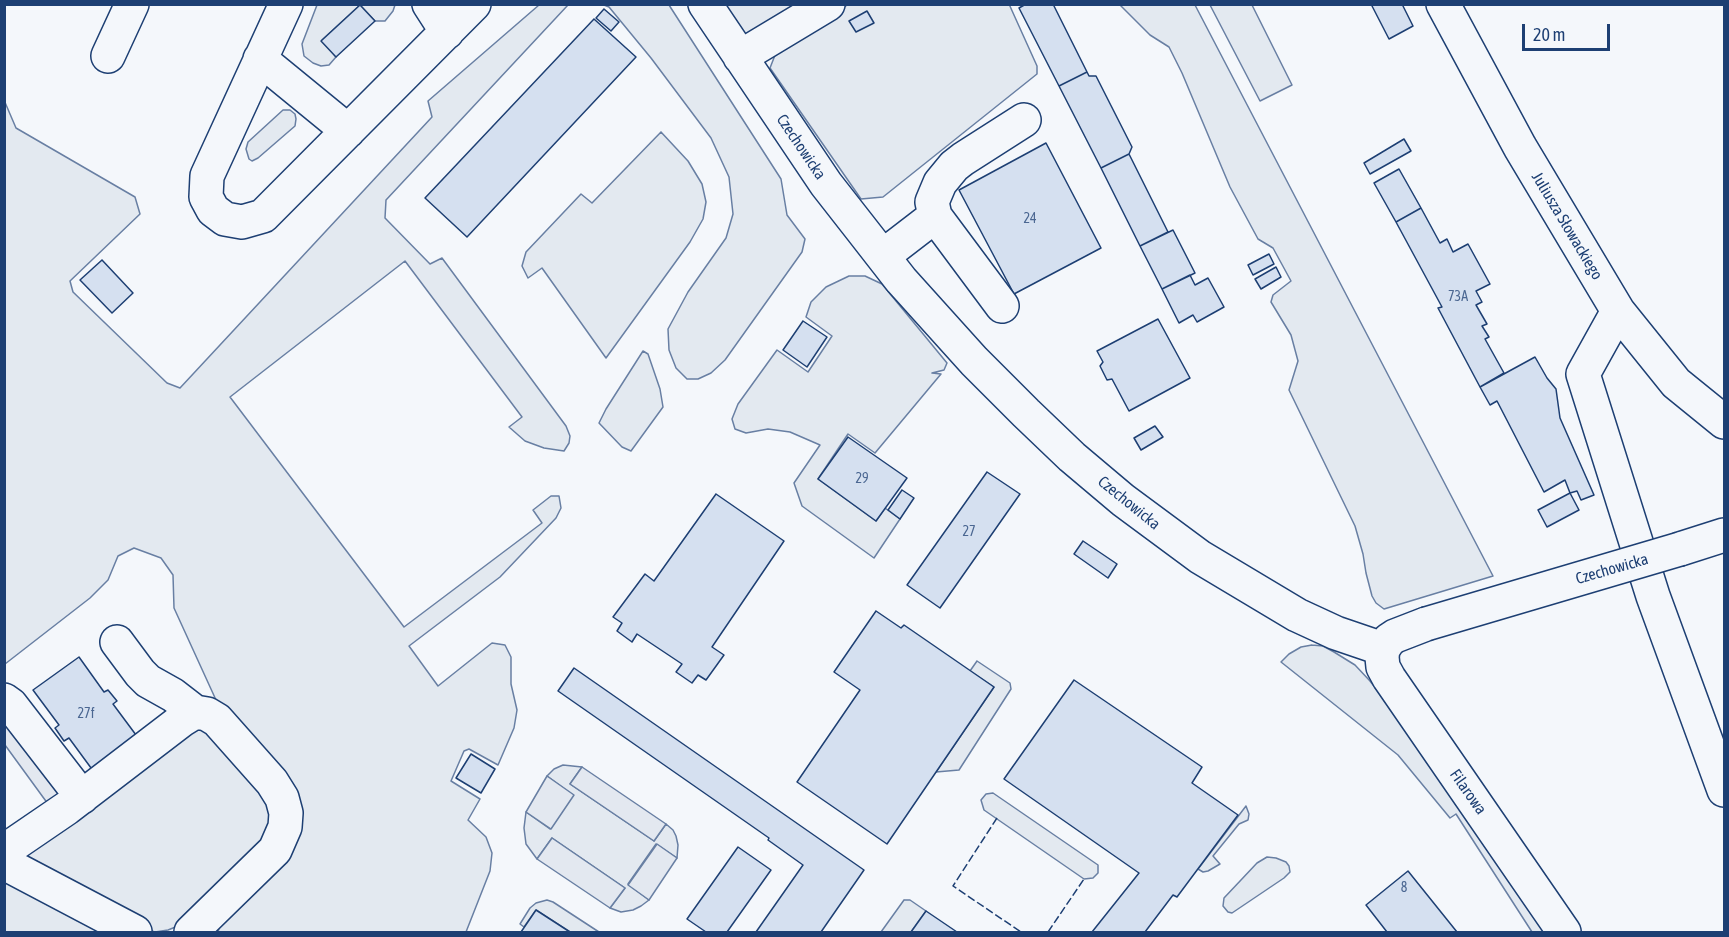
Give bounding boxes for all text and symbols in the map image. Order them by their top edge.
scale bar [1525,12,1614,50]
text: 20 m [1533,24,1565,45]
street label: Czechowicka [772,111,830,183]
street label: Juliusza Słowackiego [1527,169,1607,283]
house number: 24 [1023,211,1037,227]
house number: 73A [1448,289,1468,305]
house number: 29 [855,471,869,487]
street label: Czechowicka [1094,472,1164,534]
house number: 27 [962,524,976,540]
street label: Czechowicka [1573,549,1651,589]
house number: 27f [77,706,95,722]
street label: Filarowa [1446,766,1490,818]
house number: 8 [1401,880,1407,896]

